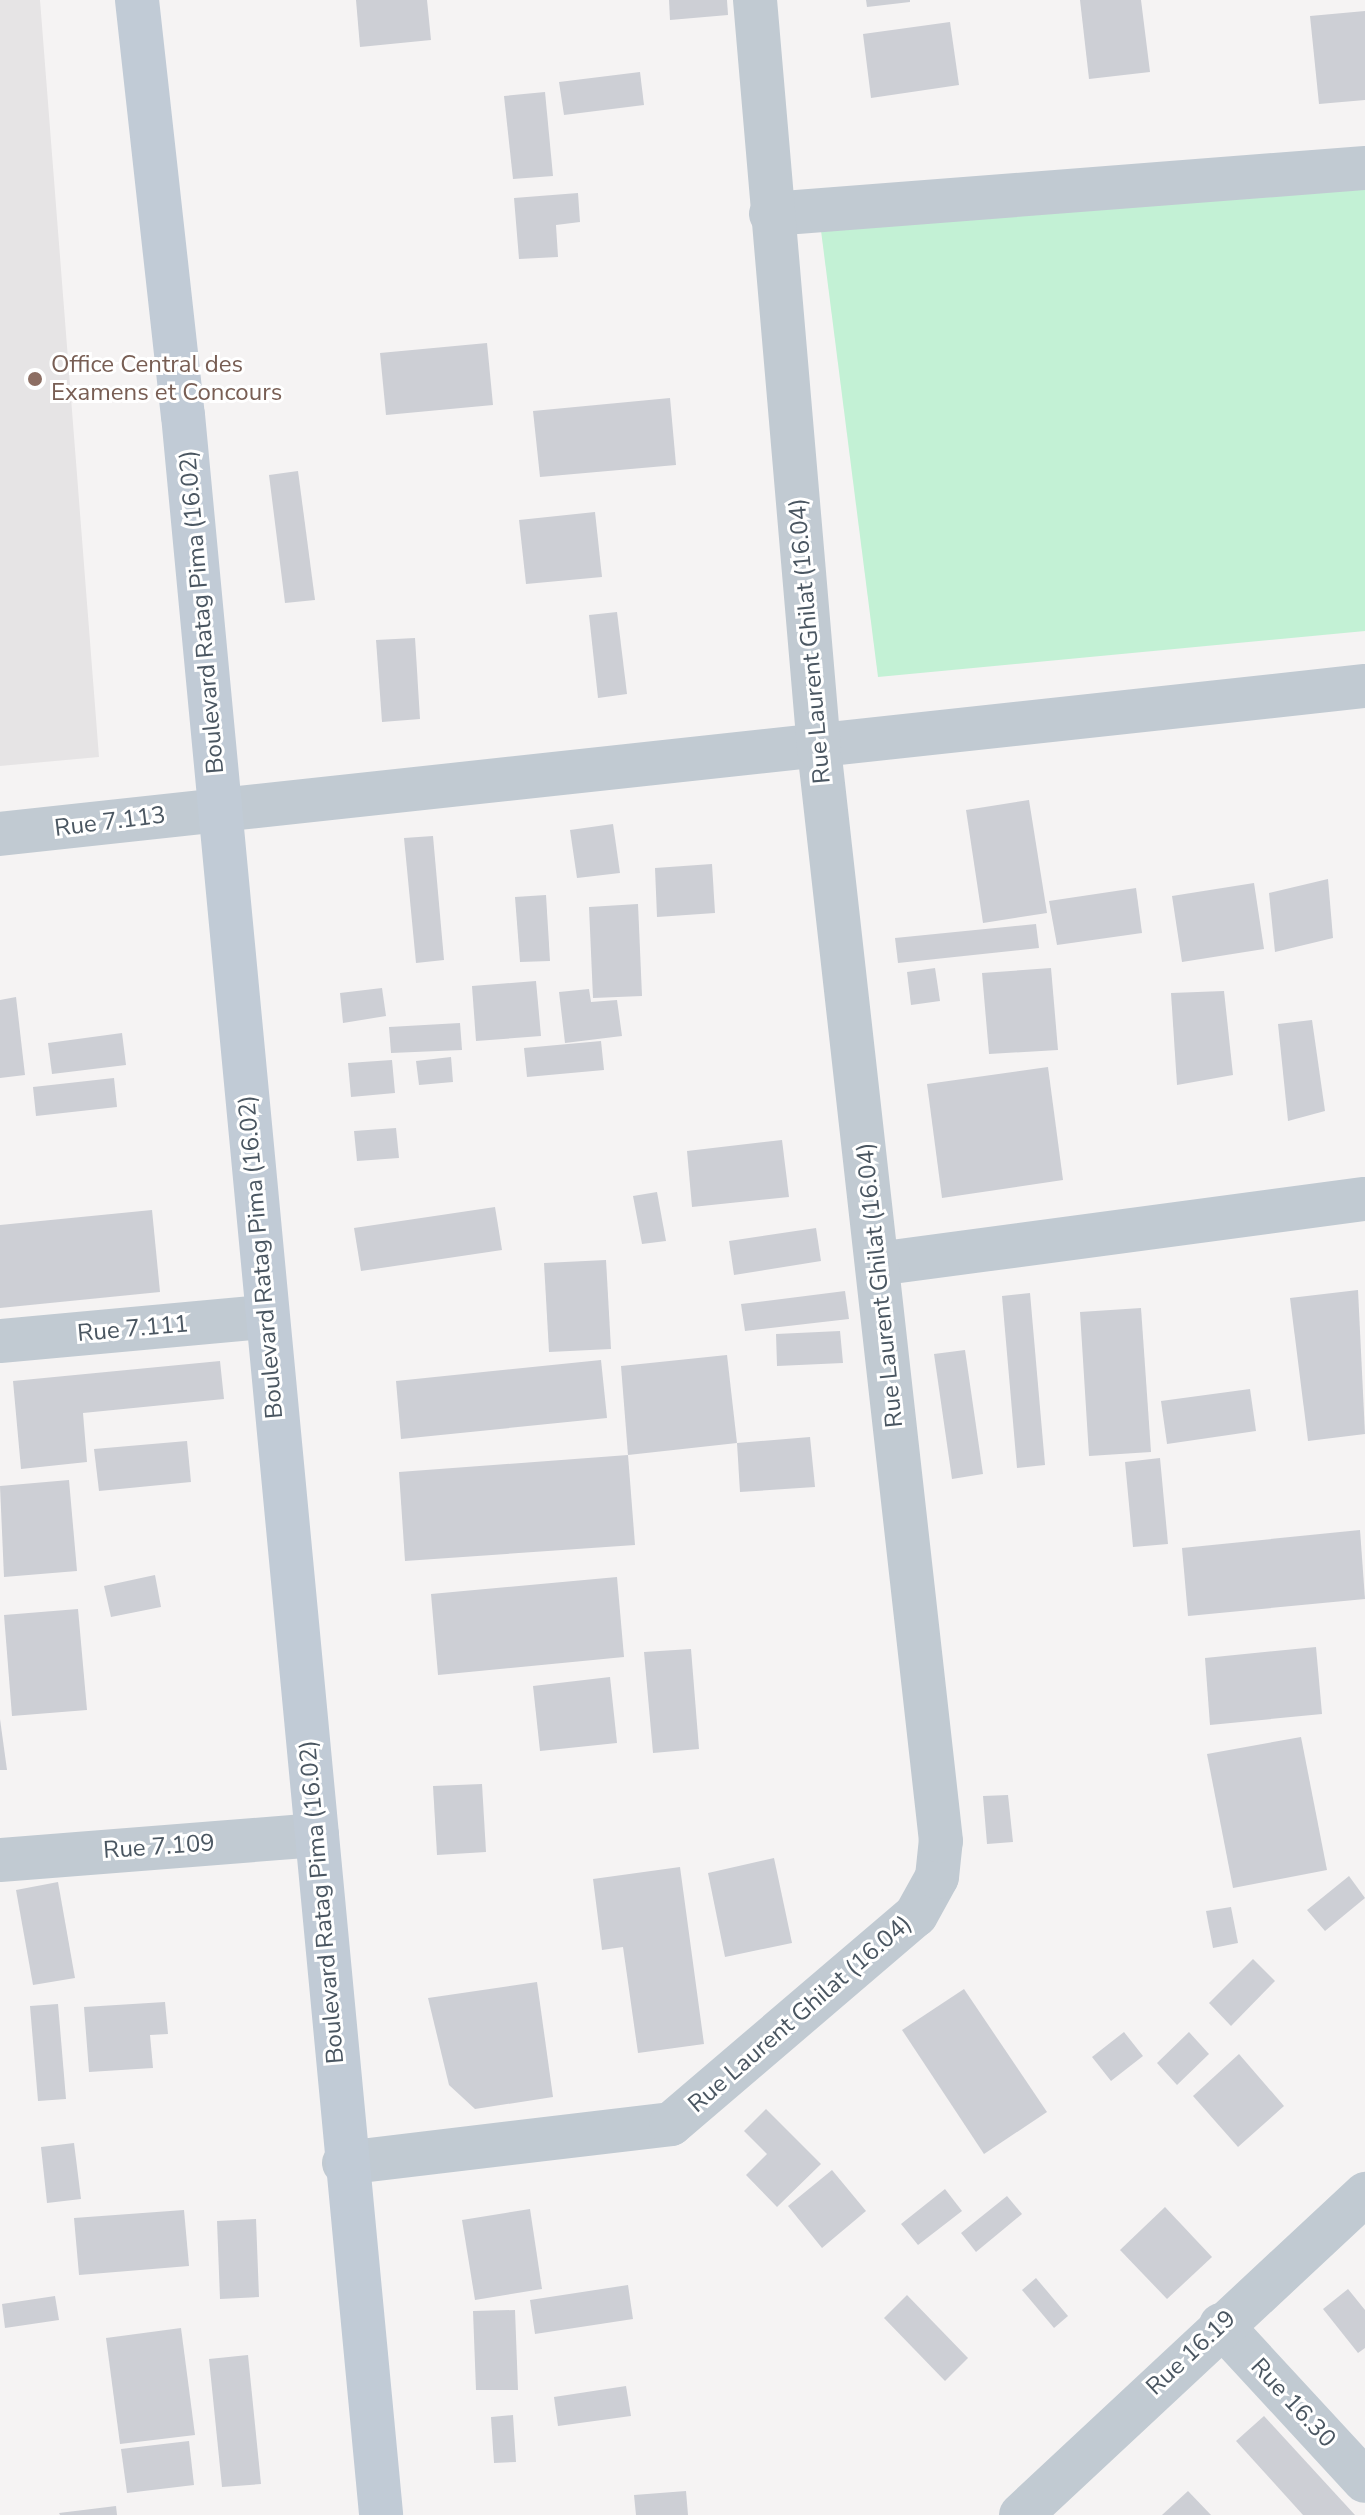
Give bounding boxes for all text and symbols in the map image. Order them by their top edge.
place label: Office Central des Examens et Concours [51,351,282,407]
marker: Office Central des Examens et Concours [26,370,44,388]
street label: Boulevard Ratag Pima (16.02) [174,449,230,775]
street label: Rue Laurent Ghilat (16.04) [783,497,837,785]
street label: Rue 7.113 [53,801,167,843]
street label: Boulevard Ratag Pima (16.02) [233,1094,289,1420]
street label: Rue Laurent Ghilat (16.04) [851,1141,909,1429]
street label: Rue 7.111 [76,1310,190,1348]
street label: Boulevard Ratag Pima (16.02) [294,1739,350,2065]
street label: Rue 7.109 [102,1829,216,1865]
street label: Rue Laurent Ghilat (16.04) [682,1909,918,2119]
street label: Rue 16.19 [1140,2304,1242,2402]
street label: Rue 16.30 [1244,2352,1342,2454]

